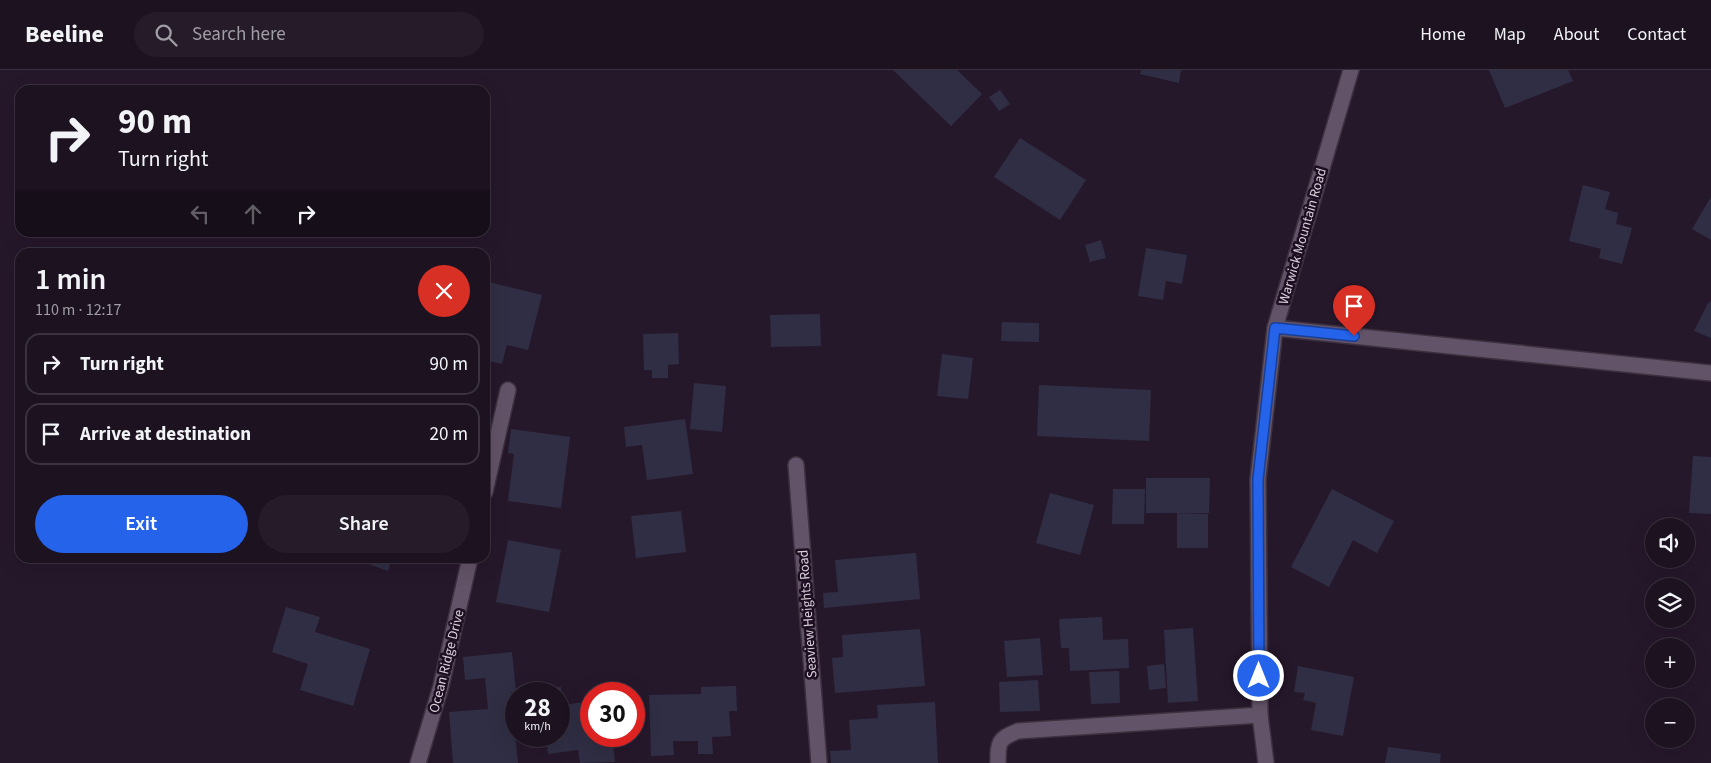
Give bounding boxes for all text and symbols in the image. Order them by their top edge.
search box [134,12,484,57]
text: Beeline [25,17,104,52]
icon: search [152,21,180,49]
text: Search here [192,21,286,48]
text: Home [1420,22,1466,47]
text: Map [1494,22,1526,47]
text: About [1554,22,1599,47]
text: Contact [1627,22,1686,47]
text: 90 m [118,97,192,147]
icon: right [35,105,100,170]
text: Turn right [118,143,208,175]
street label: Warwick Mountain Road [1274,166,1332,307]
icon: left [186,200,214,228]
icon: ahead [239,200,267,228]
icon: right [292,200,320,228]
text: 1 min [35,258,106,301]
button: close [418,265,470,317]
pin [1333,285,1375,336]
icon: arrive [1340,292,1368,320]
text: 110 m · 12:17 [35,299,122,321]
icon: right [37,350,65,378]
text: Turn right [80,351,164,378]
text: 90 m [430,351,468,378]
icon: arrive [37,420,65,448]
text: Arrive at destination [80,421,251,448]
text: 20 m [430,421,468,448]
button: Exit [35,495,248,553]
button: Share [258,495,470,553]
map controls [1645,518,1695,748]
button: sound [1645,518,1695,568]
street label: Seaview Heights Road [794,549,822,679]
button: layers [1645,578,1695,628]
street label: Ocean Ridge Drive [424,607,469,715]
button: + [1645,638,1695,688]
position arrow [1232,649,1284,701]
speed limit sign: 30 [580,682,645,747]
text: 28 [524,690,551,726]
button: − [1645,698,1695,748]
text: km/h [524,718,551,735]

